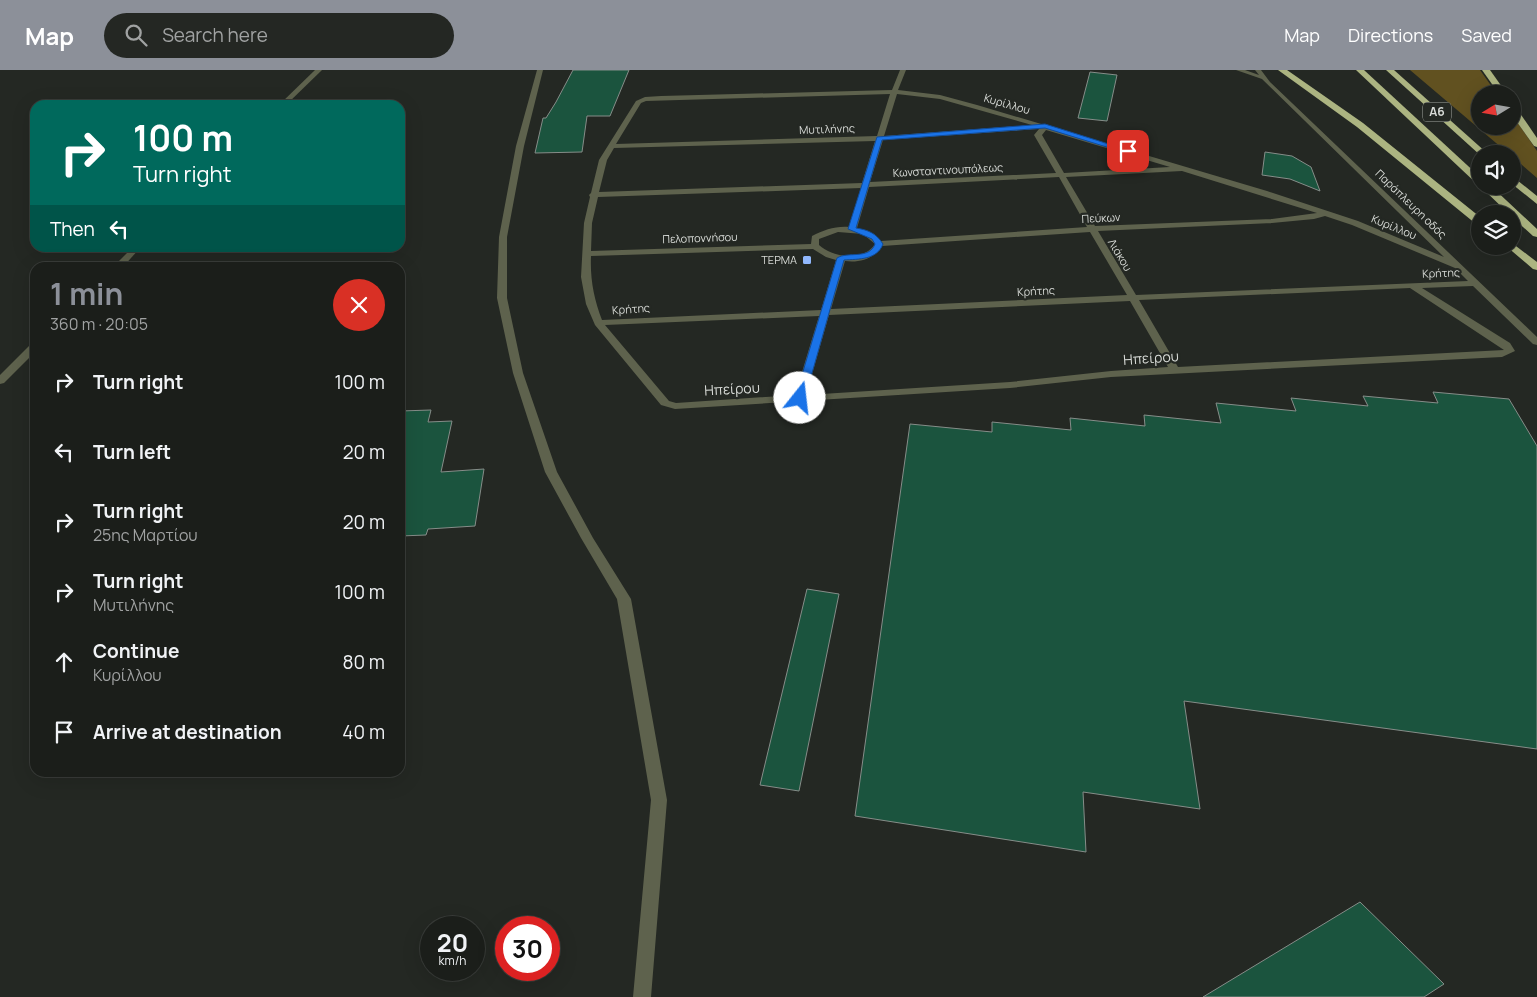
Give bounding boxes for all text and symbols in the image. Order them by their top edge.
search box [104,13,454,58]
text: Map [25,19,74,52]
icon: search [122,21,150,49]
text: Search here [162,22,268,48]
text: Map [1284,23,1320,47]
text: Directions [1348,23,1433,47]
text: Saved [1461,23,1512,47]
north arrow [1471,85,1521,135]
map controls [1471,85,1521,255]
street label: Κυρίλλου [982,90,1032,117]
road number: Α6 [1423,102,1451,122]
text: 100 m [133,114,233,162]
icon: right [50,120,115,185]
street label: Μυτιλήνης [799,120,855,137]
pin [1107,130,1149,172]
icon: arrive [1114,137,1142,165]
button: sound [1471,145,1521,195]
text: Turn right [133,159,231,189]
street label: Κωνσταντινουπόλεως [892,159,1004,180]
street label: Παράπλευρη οδός [1373,166,1450,241]
button: layers [1471,205,1521,255]
street label: Πεύκων [1081,209,1121,226]
street label: Κυρίλλου [1369,211,1419,242]
icon: left [105,215,133,243]
text: Then [50,216,95,242]
street label: Πελοποννήσου [662,229,738,246]
street label: Λιάκου [1105,236,1136,274]
place label: ΤΕΡΜΑ [761,252,797,267]
marker: ΤΕΡΜΑ [801,254,813,266]
street label: Κρήτης [1422,264,1460,281]
text: 1 min [50,273,123,314]
button: close [333,279,385,331]
street label: Κρήτης [1017,282,1055,299]
street label: Κρήτης [612,300,650,317]
text: 360 m · 20:05 [50,313,148,335]
street label: Ηπείρου [1123,346,1179,369]
icon: right [50,368,78,396]
text: Turn right [93,369,183,395]
text: 100 m [334,369,385,395]
position arrow [773,371,825,423]
street label: Ηπείρου [704,378,760,399]
icon: left [50,438,78,466]
text: Turn left [93,439,171,465]
text: 20 m [343,439,385,465]
text: Turn right [93,498,183,524]
icon: right [50,508,78,536]
text: 20 m [343,509,385,535]
text: 25ης Μαρτίου [93,524,198,546]
text: Turn right [93,568,183,594]
icon: right [50,578,78,606]
text: 100 m [334,579,385,605]
text: Μυτιλήνης [93,594,174,616]
text: Continue [93,638,179,664]
icon: ahead [50,648,78,676]
text: 80 m [342,649,385,675]
text: Κυρίλλου [93,664,162,686]
icon: arrive [50,718,78,746]
text: Arrive at destination [93,719,282,745]
text: 40 m [342,719,385,745]
speed limit sign: 30 [495,916,560,981]
text: 20 [437,925,468,960]
text: km/h [439,952,466,969]

